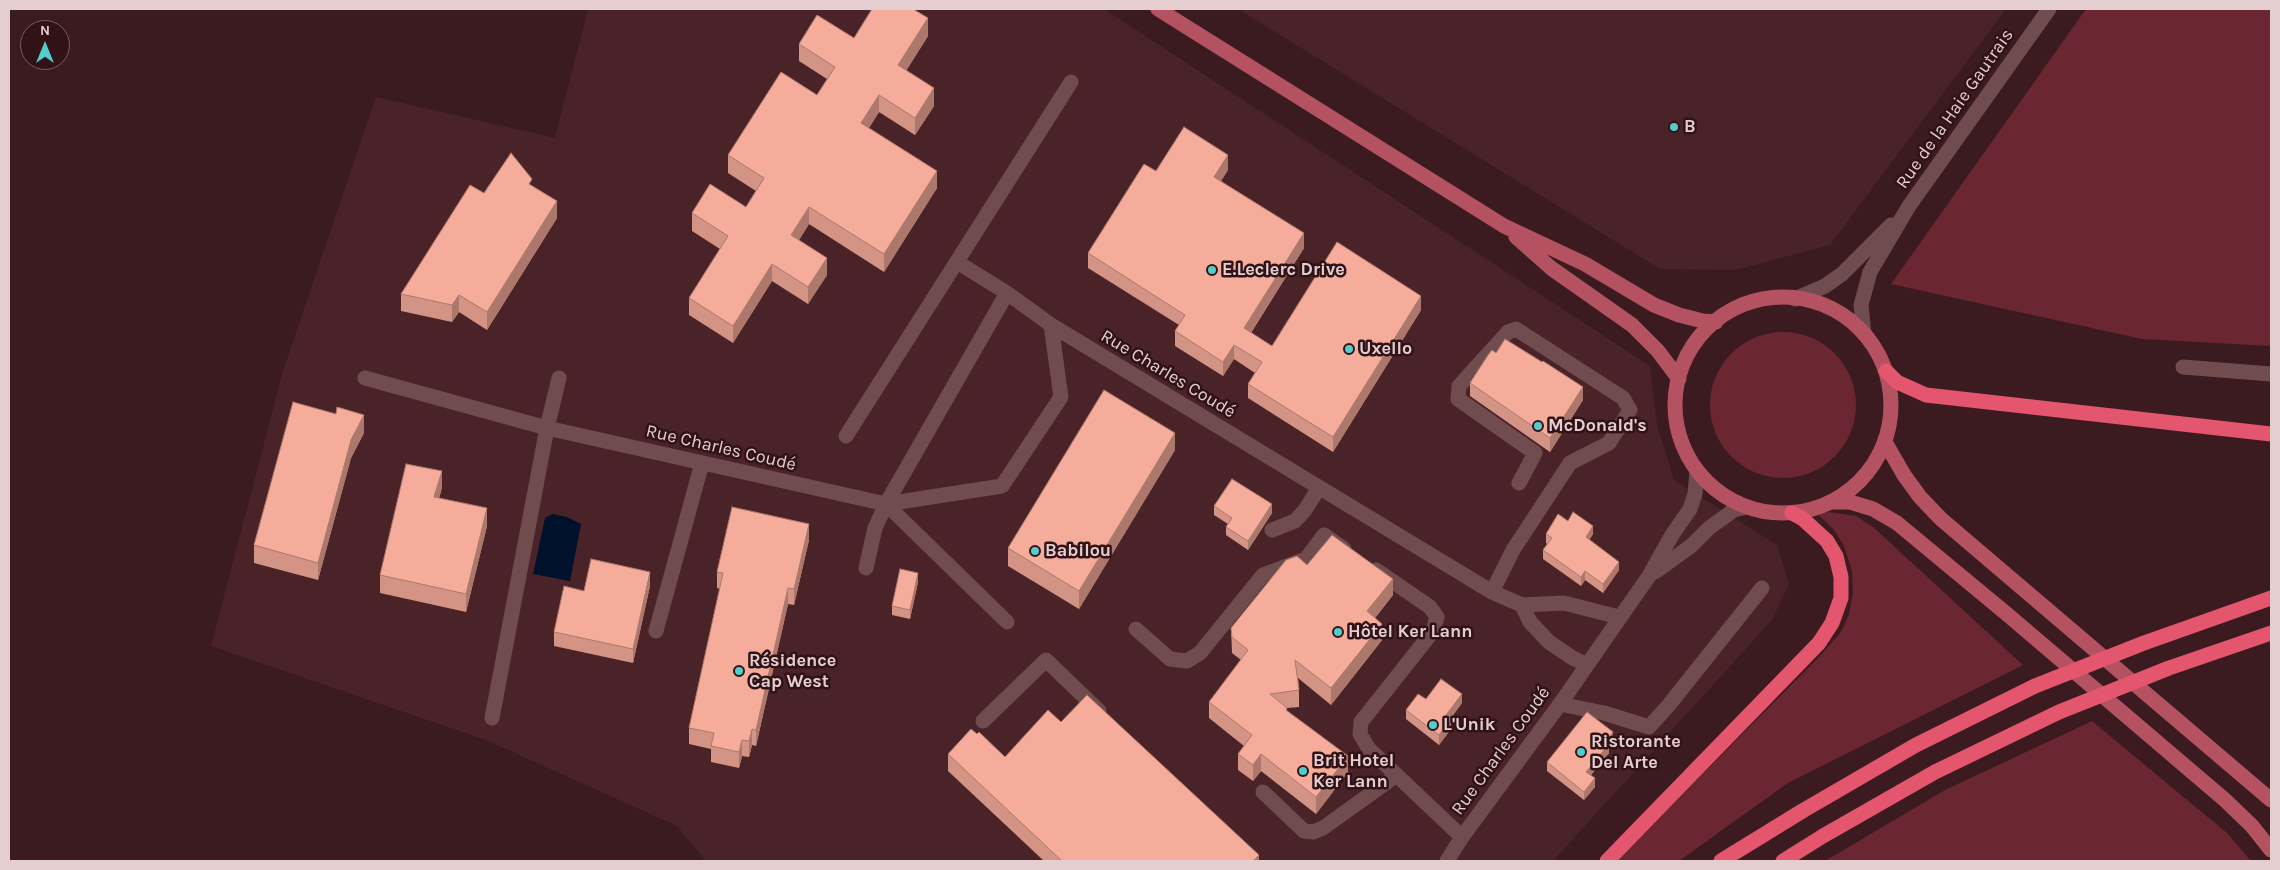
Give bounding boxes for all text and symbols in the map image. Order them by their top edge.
north arrow [20,20,70,70]
text: N [40,22,50,39]
street label: Rue de la Haie Gautrais [1892,25,2018,193]
place label: B [1684,116,1696,138]
marker: B [1668,121,1680,133]
place label: E.Leclerc Drive [1222,259,1345,281]
marker: E.Leclerc Drive [1206,264,1218,276]
street label: Rue Charles Coudé [1097,325,1239,423]
place label: Uxello [1359,338,1412,360]
marker: Uxello [1343,343,1355,355]
place label: McDonald's [1548,415,1647,437]
street label: Rue Charles Coudé [644,420,798,476]
marker: McDonald's [1532,420,1544,432]
place label: Babilou [1045,540,1111,562]
marker: Babilou [1029,545,1041,557]
place label: Hôtel Ker Lann [1348,621,1472,643]
marker: Hôtel Ker Lann [1332,626,1344,638]
place label: Résidence Cap West [749,650,836,692]
marker: Résidence Cap West [733,665,745,677]
street label: Rue Charles Coudé [1447,683,1555,819]
place label: L'Unik [1443,714,1495,736]
marker: L'Unik [1427,719,1439,731]
place label: Ristorante Del Arte [1591,731,1681,774]
marker: Ristorante Del Arte [1575,746,1587,758]
place label: Brit Hotel Ker Lann [1313,750,1394,792]
marker: Brit Hotel Ker Lann [1297,765,1309,777]

